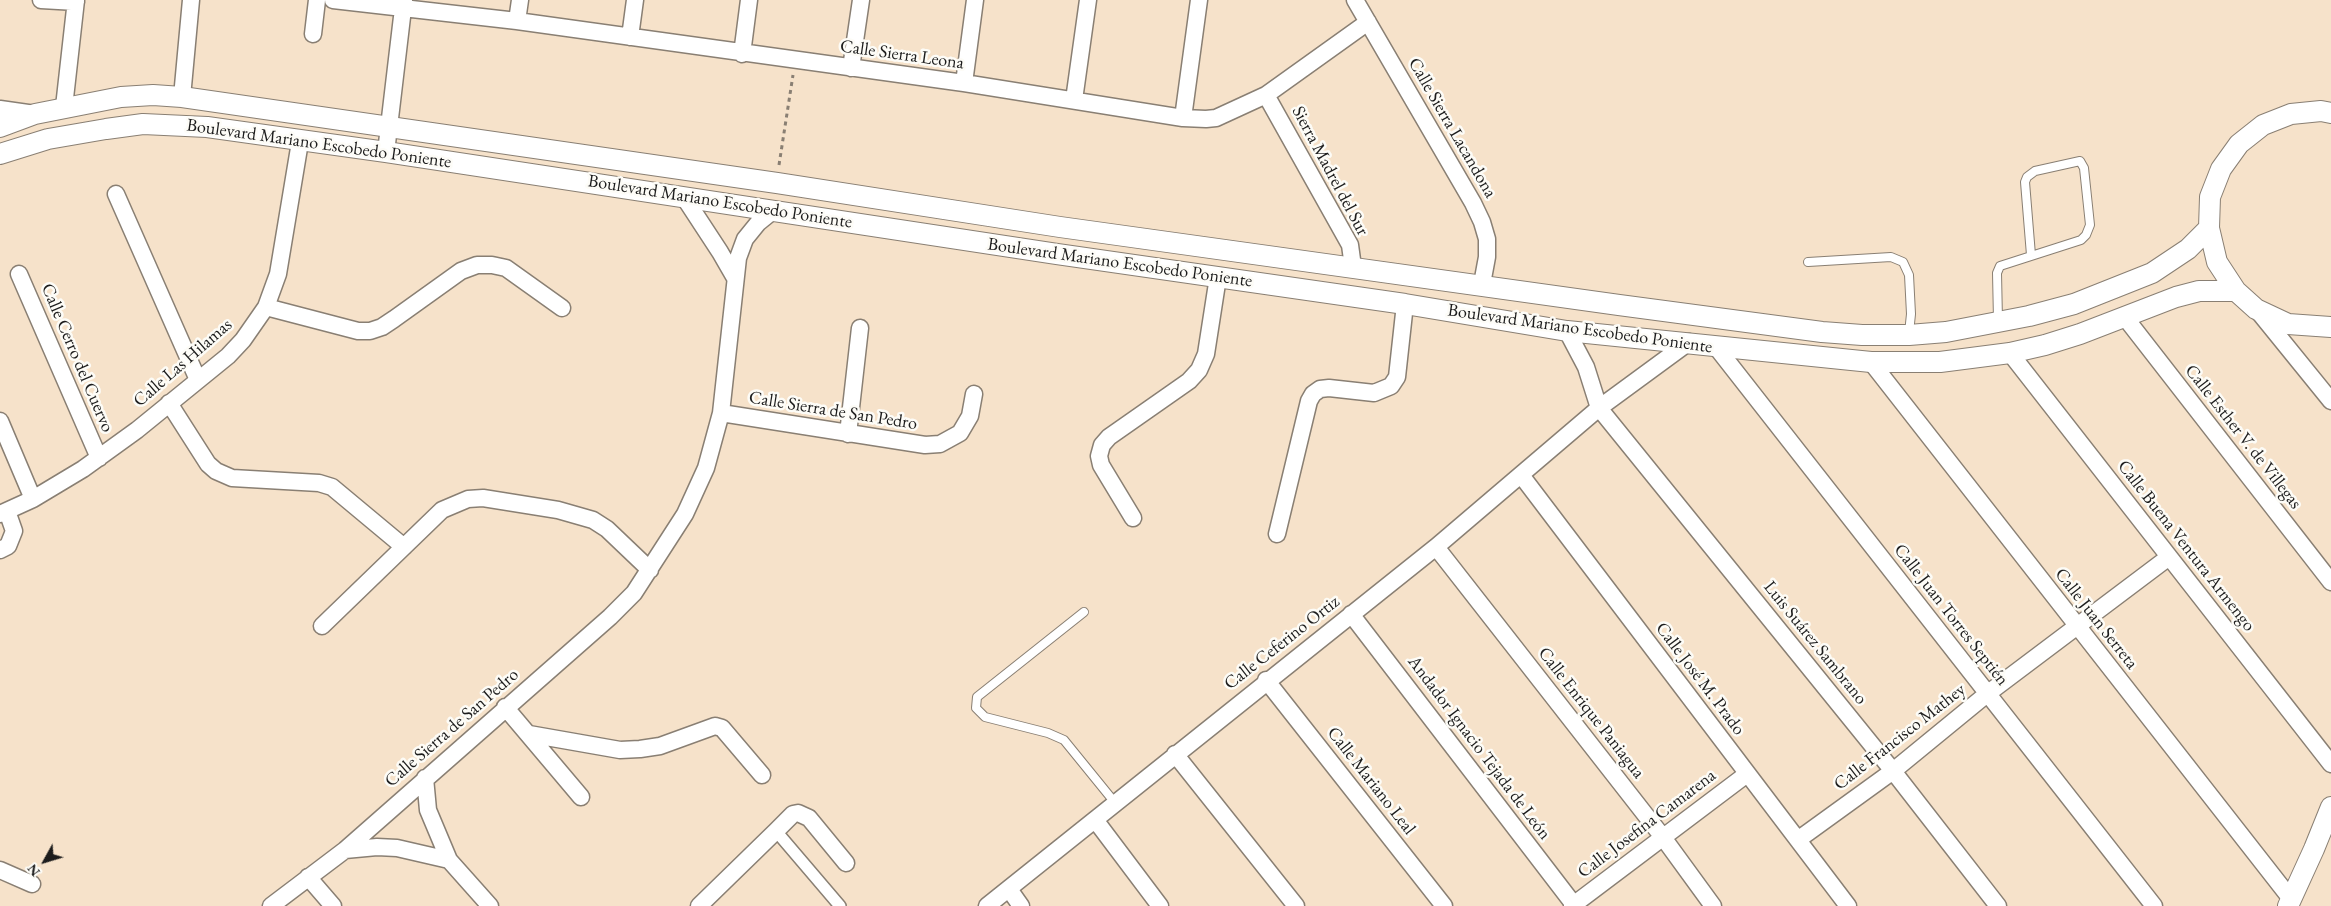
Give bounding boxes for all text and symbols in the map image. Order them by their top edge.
street label: Calle Sierra Leona [839,36,965,74]
street label: Calle Sierra Lacandona [1403,54,1501,202]
street label: Sierra Madrel del Sur [1287,103,1373,239]
street label: Boulevard Mariano Escobedo Poniente [185,115,453,173]
street label: Boulevard Mariano Escobedo Poniente [586,170,854,234]
street label: Boulevard Mariano Escobedo Poniente [986,234,1254,292]
street label: Calle Cerro del Cuervo [36,280,118,436]
street label: Boulevard Mariano Escobedo Poniente [1446,300,1714,358]
street label: Calle Las Hilamas [129,314,237,412]
street label: Calle Esther V. de Villegas [2180,361,2306,513]
street label: Calle Sierra de San Pedro [747,387,919,435]
street label: Calle Buena Ventura Armengo [2113,456,2259,636]
street label: Calle Juan Torres Septién [1889,540,2013,690]
street label: Calle Juan Serreta [2050,564,2142,674]
street label: Luis Suárez Sambrano [1759,577,1871,709]
street label: Calle Ceferino Ortiz [1220,591,1344,695]
street label: Calle José M. Prado [1651,618,1749,740]
street label: Calle Enrique Paniagua [1533,643,1649,783]
street label: Andador Ignacio Tejada de León [1403,652,1555,844]
street label: Calle Sierra de San Pedro [381,664,523,792]
street label: Calle Francisco Mathey [1830,679,1970,795]
street label: Calle Mariano Leal [1322,723,1420,839]
street label: Calle Josefina Camarena [1574,765,1720,883]
north arrow [20,836,70,886]
text: N [23,860,44,881]

